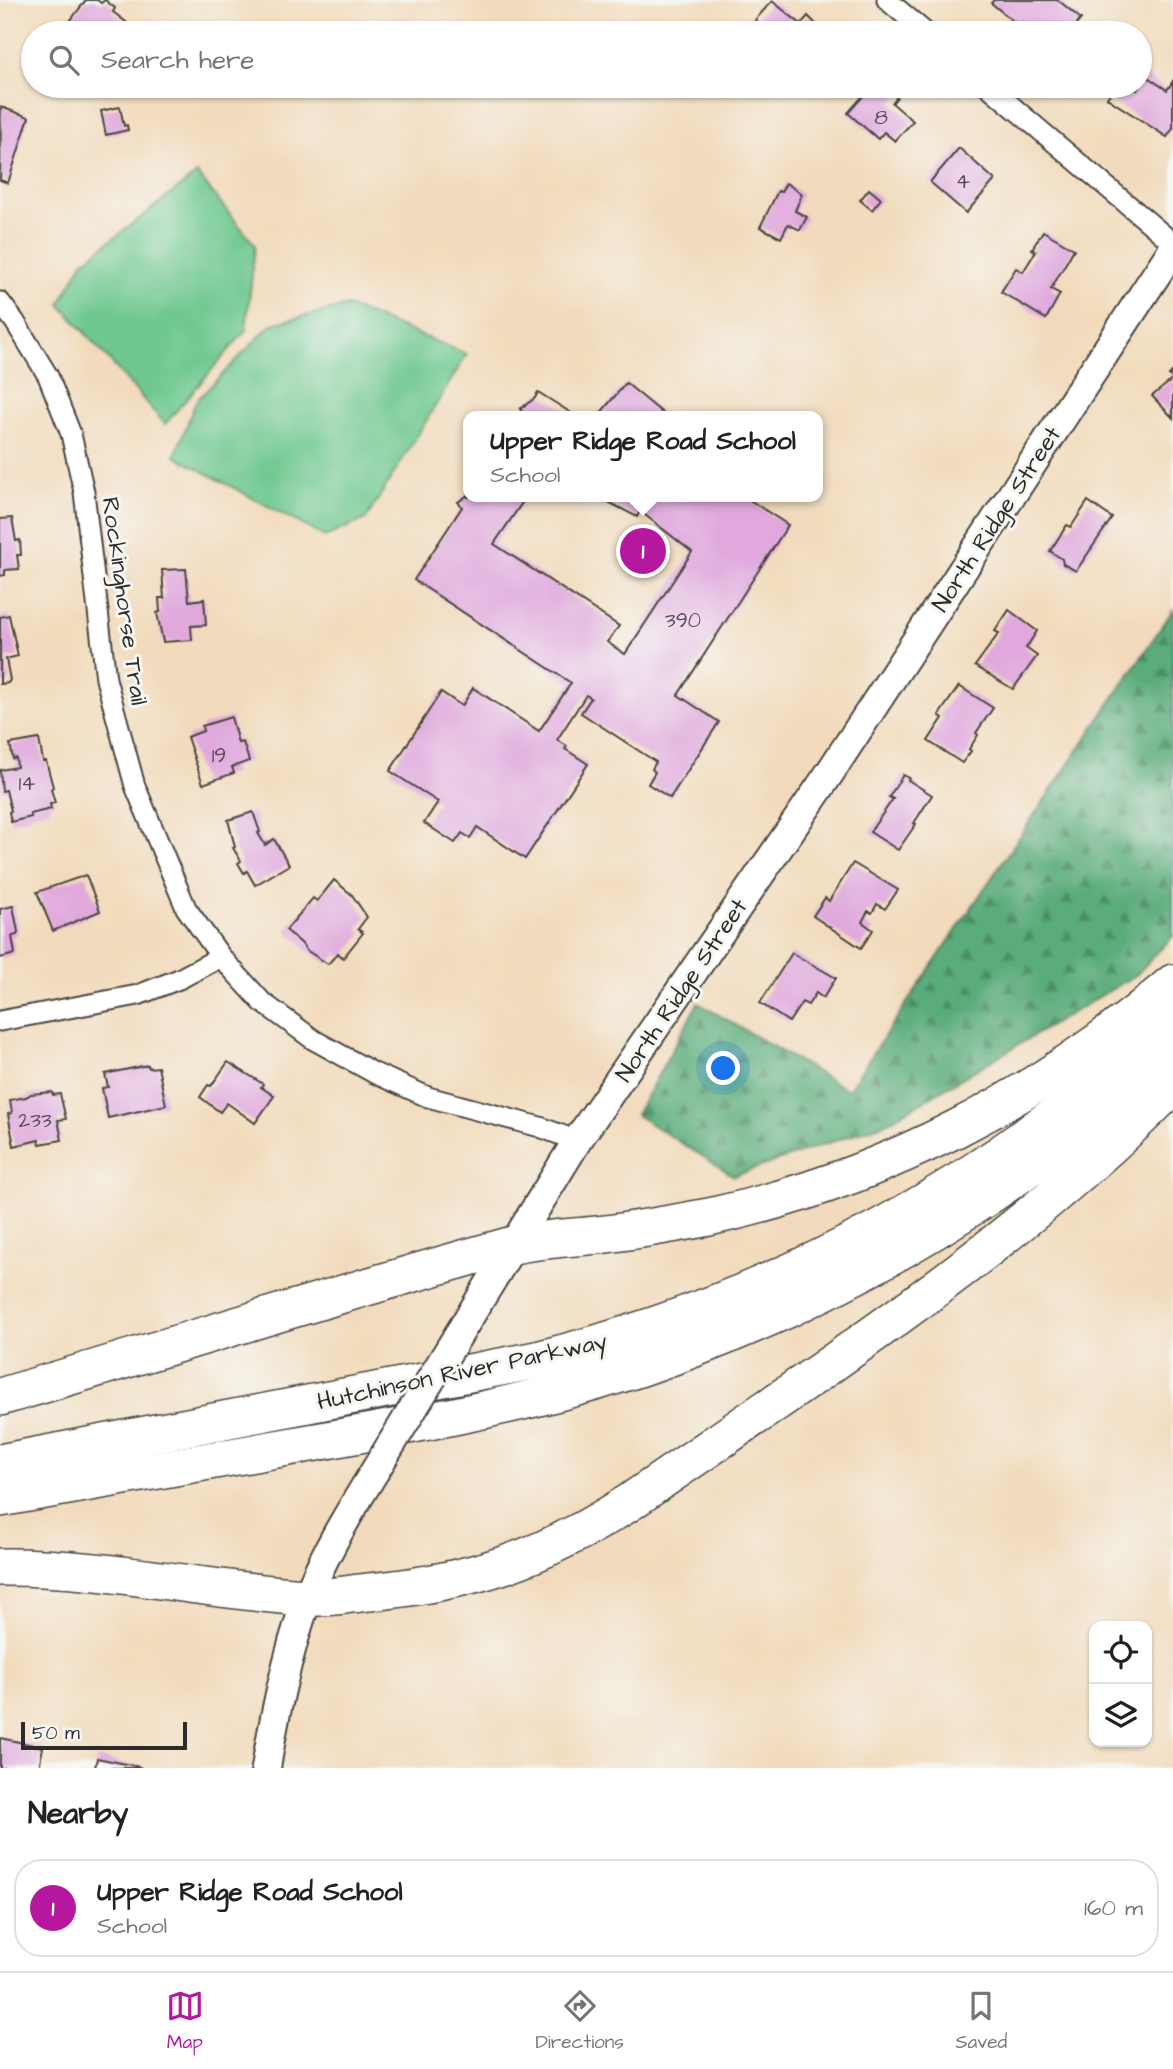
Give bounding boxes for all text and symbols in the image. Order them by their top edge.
search box [21,21,1152,98]
icon: search [45,41,83,79]
text: Search here [101,42,254,78]
house number: 8 [874,103,888,132]
house number: 4 [956,167,970,196]
popup [463,411,823,502]
street label: North Ridge Street [924,420,1071,620]
text: Upper Ridge Road School [490,423,796,459]
text: School [490,459,560,491]
street label: Rockinghorse Trail [92,495,155,707]
pin: 1 [620,525,666,577]
house number: 390 [665,606,701,635]
house number: 19 [212,741,226,770]
house number: 14 [19,769,35,798]
street label: North Ridge Street [608,892,757,1090]
your location [706,1051,740,1085]
house number: 233 [18,1106,52,1135]
street label: Hutchinson River Parkway [314,1325,611,1420]
map controls [1089,1621,1152,1747]
button: locate [1089,1621,1152,1684]
button: layers [1089,1684,1152,1747]
scale bar [21,1719,187,1751]
text: 50 m [32,1720,80,1747]
text: Nearby [28,1793,128,1835]
text: Upper Ridge Road School [97,1874,403,1910]
text: 1 [52,1892,54,1924]
text: 160 m [1084,1892,1143,1924]
text: School [97,1910,167,1942]
tab: Map [166,1987,204,2056]
tab: Directions [535,1987,624,2056]
tab: Saved [955,1987,1007,2056]

